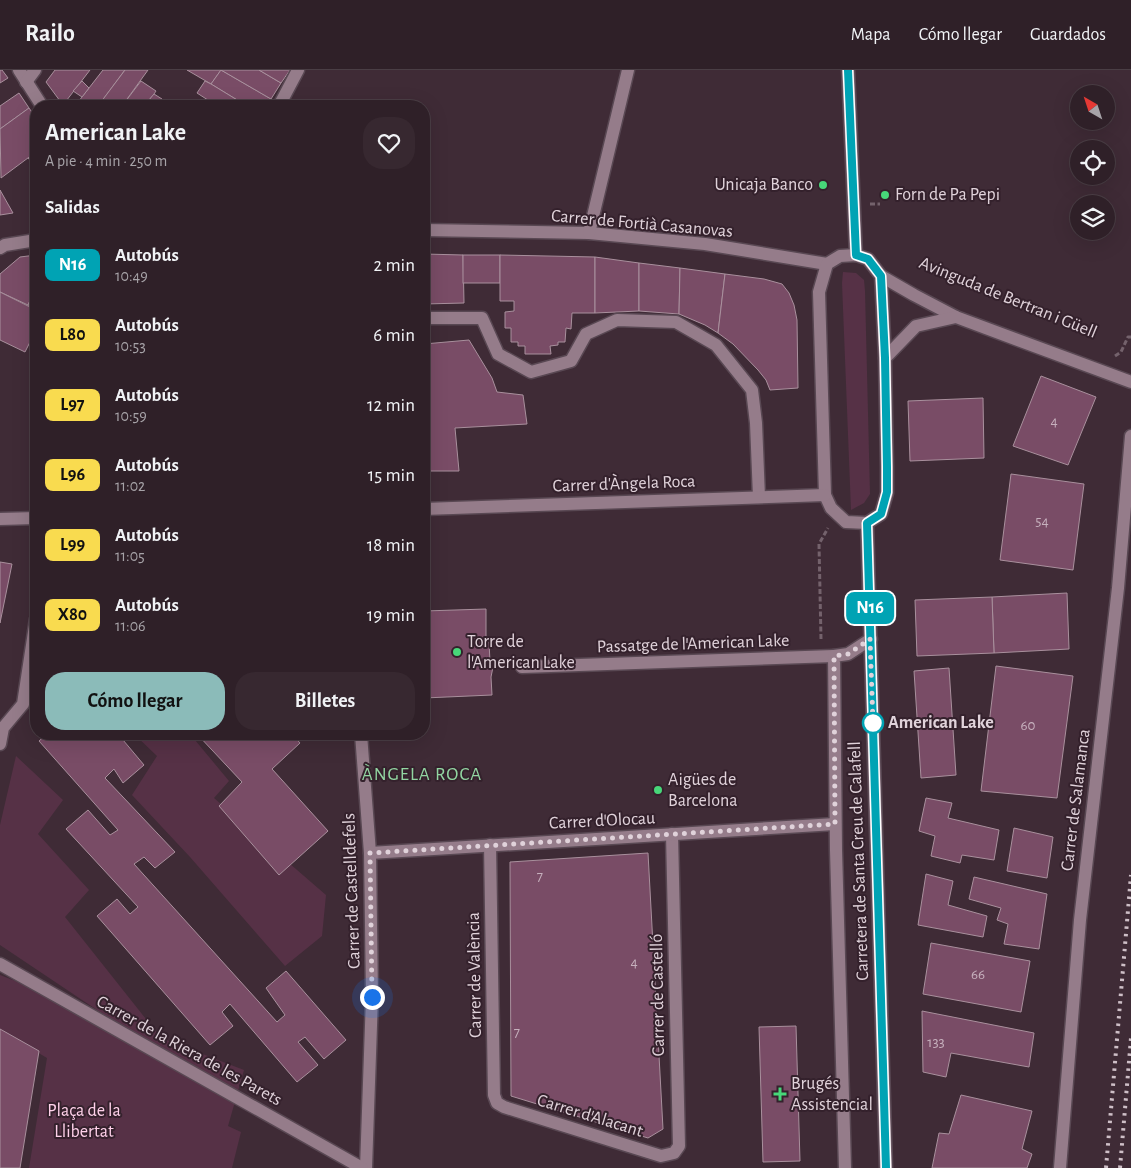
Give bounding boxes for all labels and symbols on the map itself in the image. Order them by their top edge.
north arrow [1070,85,1115,130]
place label: Unicaja Banco [714,176,813,194]
marker: Unicaja Banco [817,179,829,191]
place label: Forn de Pa Pepi [895,186,1000,204]
marker: Forn de Pa Pepi [879,189,891,201]
street label: Carrer de Fortià Casanovas [550,207,734,241]
street label: Avinguda de Bertran i Güell [917,254,1099,342]
house number: 4 [1050,414,1058,429]
street label: Carrer d'Àngela Roca [552,470,696,495]
house number: 54 [1035,514,1049,529]
line badge: N16 [841,592,899,624]
street label: Passatge de l'American Lake [596,632,790,656]
place label: Torre de l'American Lake [467,633,575,672]
marker: Torre de l'American Lake [451,646,463,658]
marker: American Lake [862,712,884,734]
place label: American Lake [888,714,994,732]
house number: 60 [1021,718,1036,733]
street label: Carrer de Salamanca [1058,728,1094,872]
street label: Carretera de Santa Creu de Calafell [846,741,872,981]
district label: ÀNGELA ROCA [362,763,482,784]
place label: Aigües de Barcelona [668,771,738,810]
marker: Aigües de Barcelona [652,784,664,796]
street label: Carrer d'Olocau [548,809,656,833]
street label: Carrer de Castelldefels [340,813,364,969]
house number: 7 [537,869,543,884]
street label: Carrer de València [465,912,485,1038]
street label: Carrer de Castelló [648,933,668,1056]
house number: 4 [630,955,638,970]
house number: 66 [971,967,985,982]
your location [360,985,385,1010]
street label: Carrer de la Riera de les Parets [93,993,285,1109]
house number: 7 [514,1025,520,1040]
house number: 133 [927,1035,945,1050]
place label: Brugés Assistencial [791,1075,873,1114]
marker: Brugés Assistencial [773,1087,787,1101]
street label: Carrer d'Alacant [535,1091,645,1141]
park label: Plaça de la Llibertat [47,1102,121,1141]

